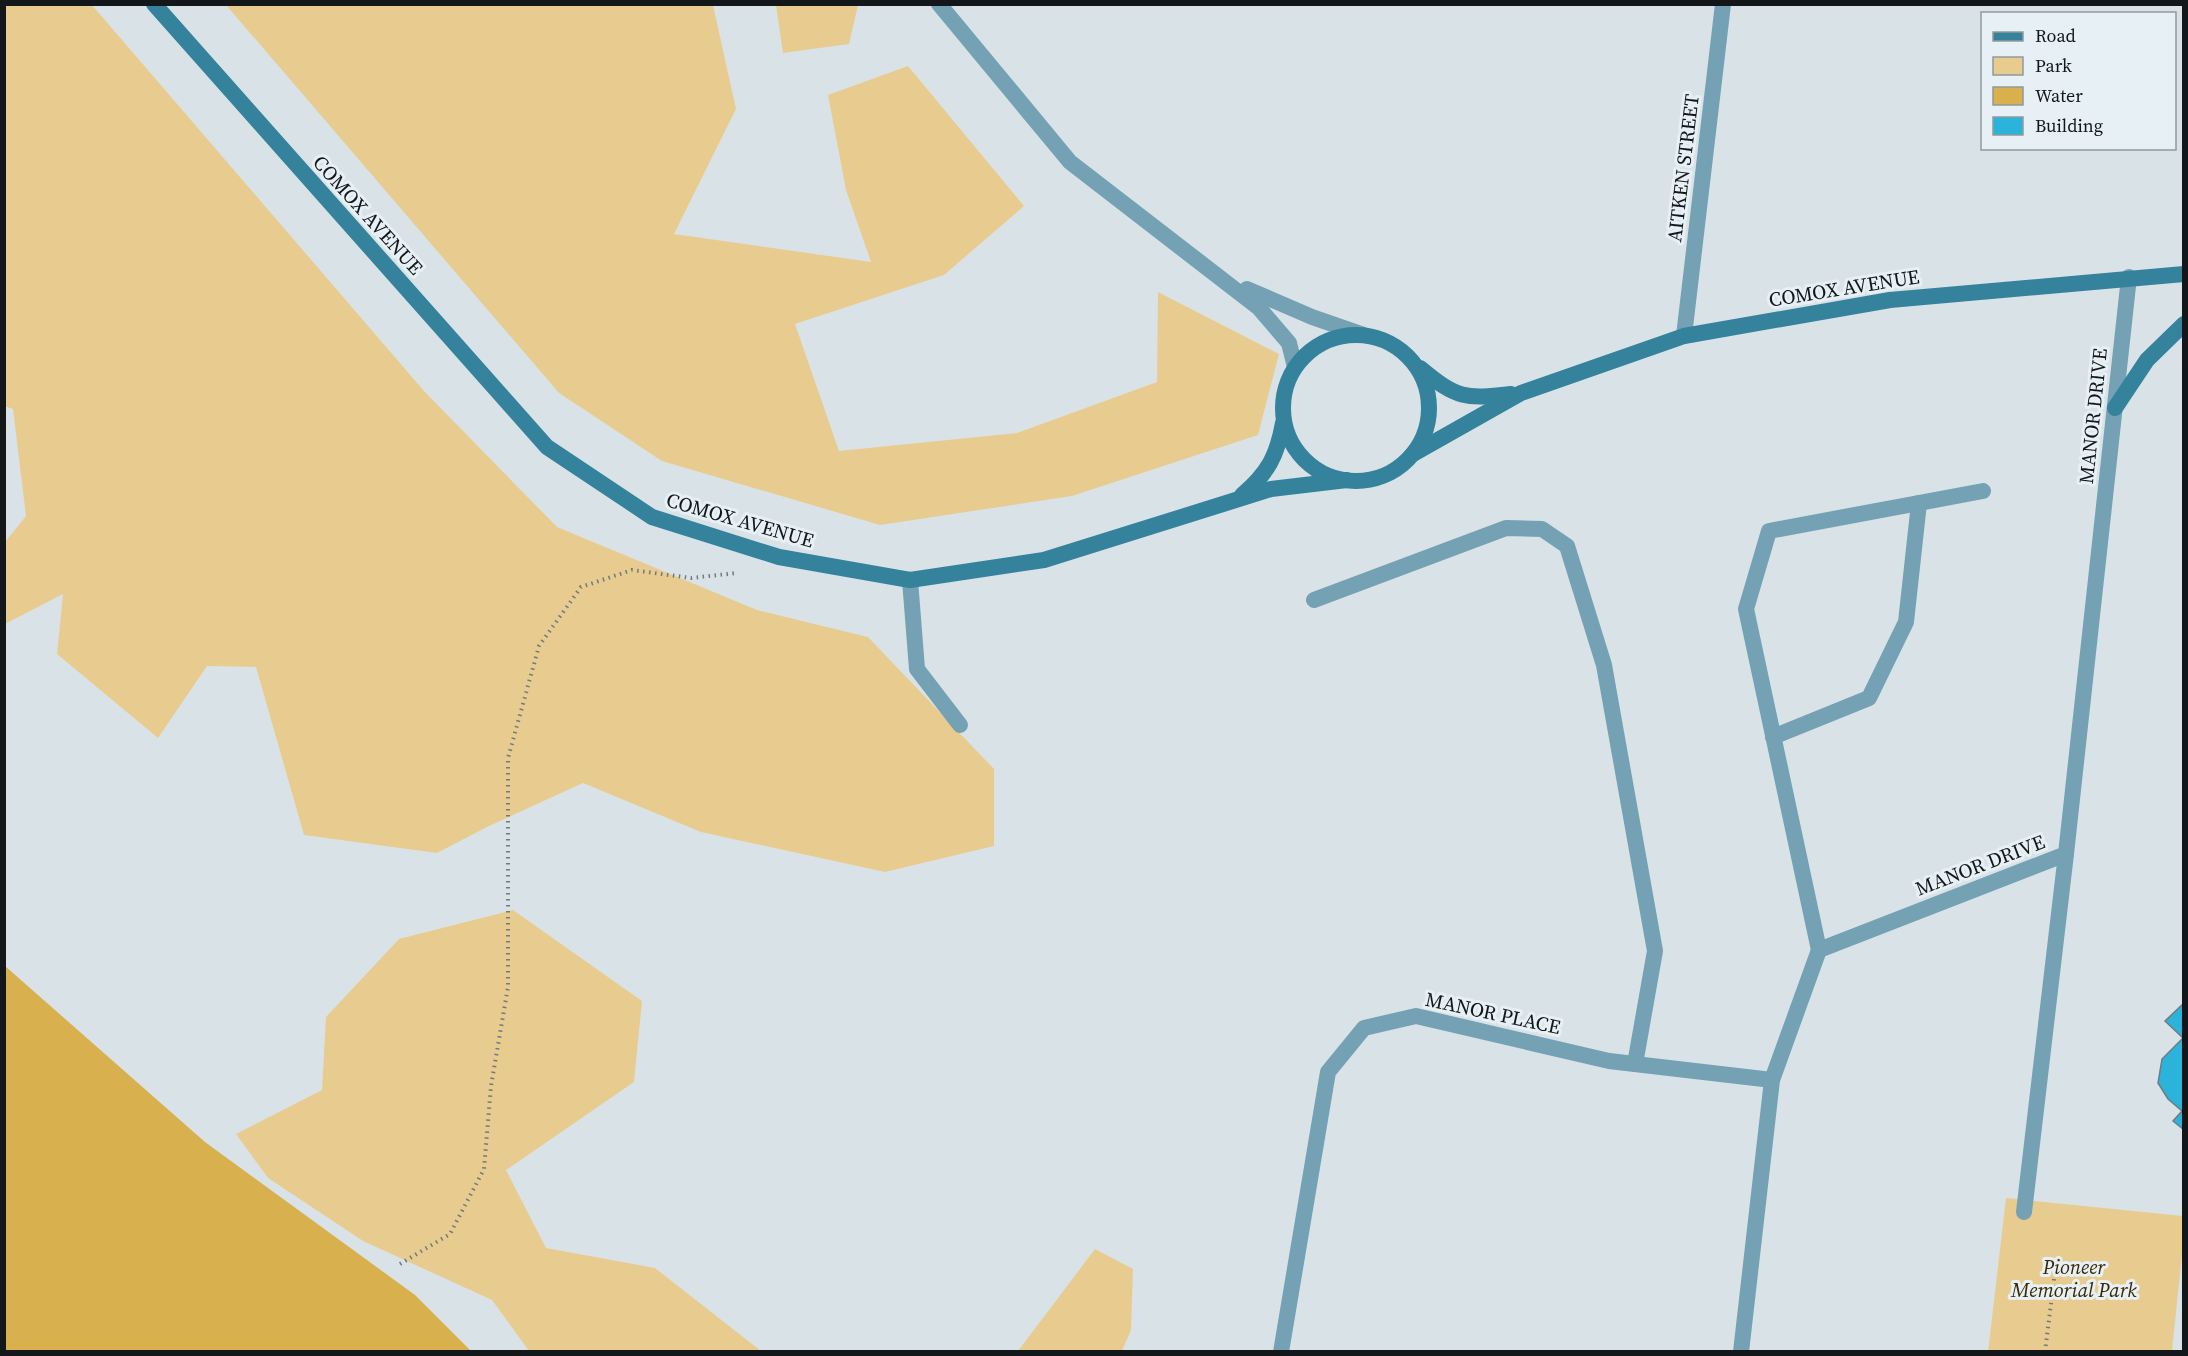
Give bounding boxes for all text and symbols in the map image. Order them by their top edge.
legend [1981,12,2176,150]
text: Road [2035,23,2076,48]
text: Park [2035,53,2072,78]
text: Water [2035,83,2083,108]
street label: AITKEN STREET [1660,93,1706,243]
text: Building [2035,113,2103,138]
street label: COMOX AVENUE [307,149,429,281]
street label: COMOX AVENUE [1767,262,1921,314]
street label: MANOR DRIVE [2072,347,2114,485]
street label: COMOX AVENUE [663,486,817,554]
street label: MANOR DRIVE [1911,827,2049,903]
street label: MANOR PLACE [1423,985,1563,1041]
park label: Pioneer Memorial Park [2010,1253,2137,1304]

